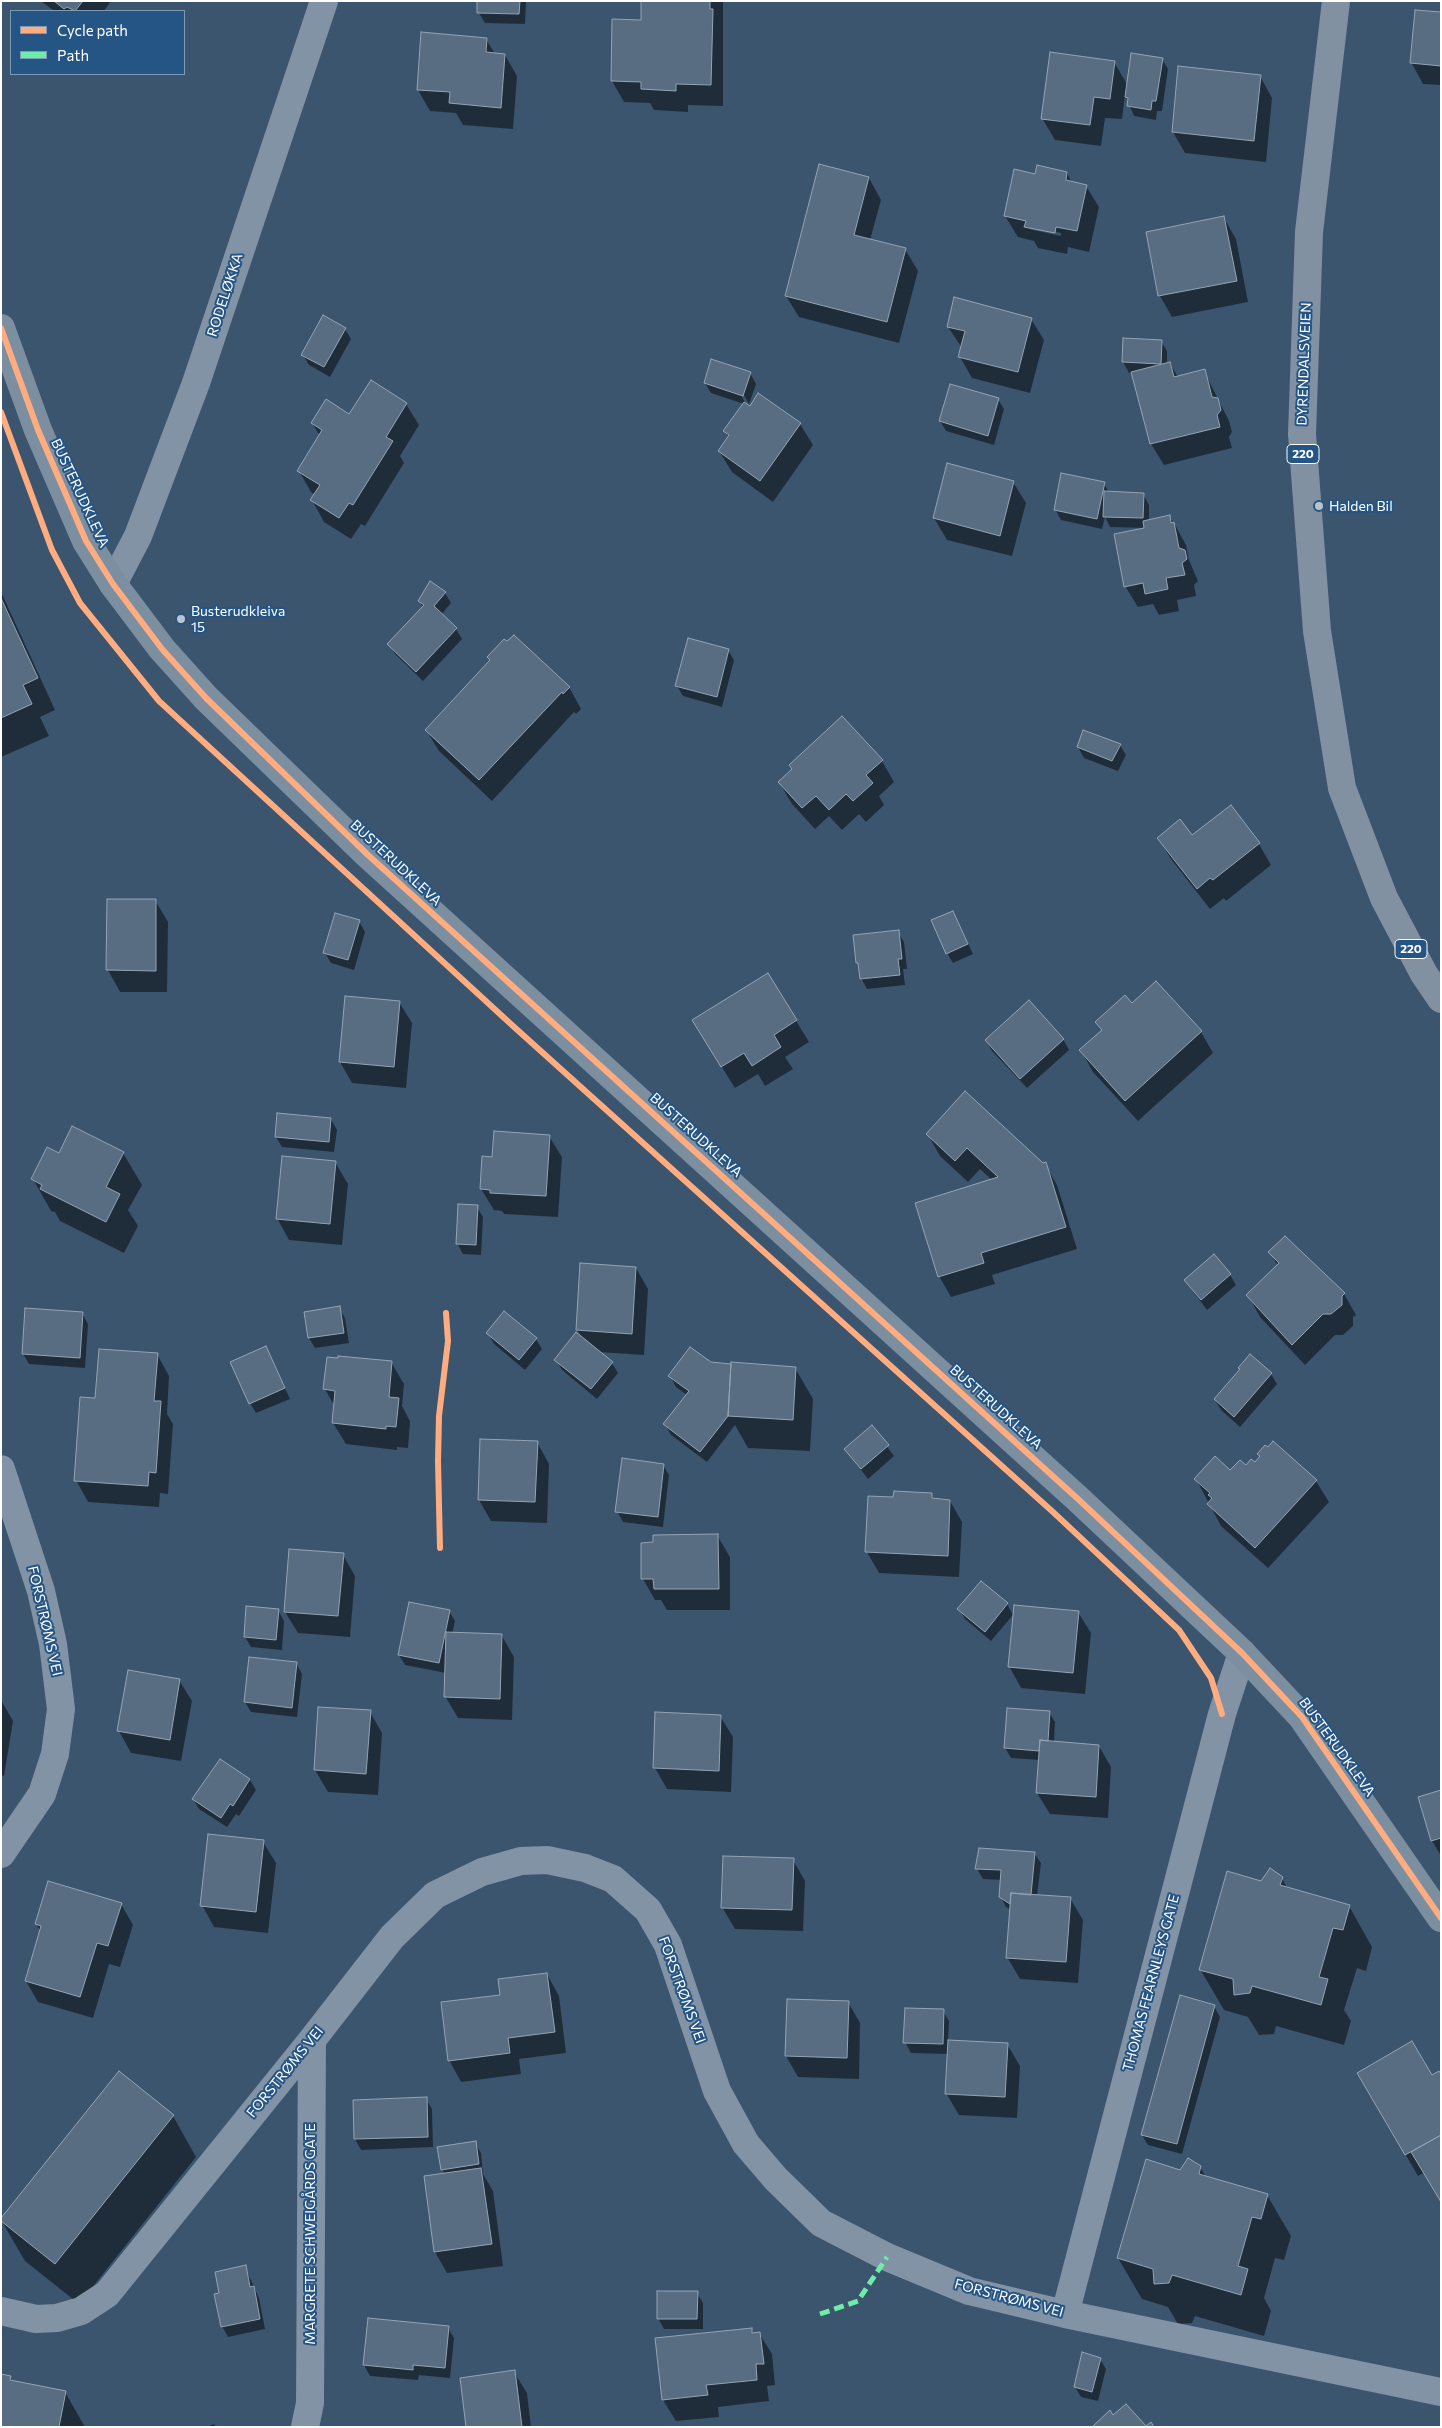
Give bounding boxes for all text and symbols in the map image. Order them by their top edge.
legend [10,10,185,75]
text: Cycle path [57,21,128,39]
text: Path [57,46,89,64]
street label: RODELØKKA [204,251,246,339]
street label: DYRENDALSVEIEN [1293,302,1315,426]
street label: BUSTERUDKLEVA [47,436,113,550]
road number: 220 [1287,444,1319,464]
place label: Halden Bil [1329,498,1393,514]
marker: Halden Bil [1313,500,1325,512]
place label: Busterudkleiva 15 [191,603,285,636]
marker: Busterudkleiva 15 [175,613,187,625]
street label: BUSTERUDKLEVA [347,817,445,909]
road number: 220 [1395,940,1427,959]
street label: BUSTERUDKLEVA [646,1089,746,1181]
street label: BUSTERUDKLEVA [946,1361,1046,1453]
street label: FORSTRØMS VEI [24,1564,66,1678]
street label: BUSTERUDKLEVA [1295,1694,1379,1800]
street label: THOMAS FEARNLEYS GATE [1119,1893,1183,2073]
street label: FORSTRØMS VEI [655,1934,709,2046]
street label: FORSTRØMS VEI [243,2023,327,2121]
street label: MARGRETE SCHWEIGÅRDS GATE [302,2123,318,2345]
street label: FORSTRØMS VEI [953,2275,1065,2321]

